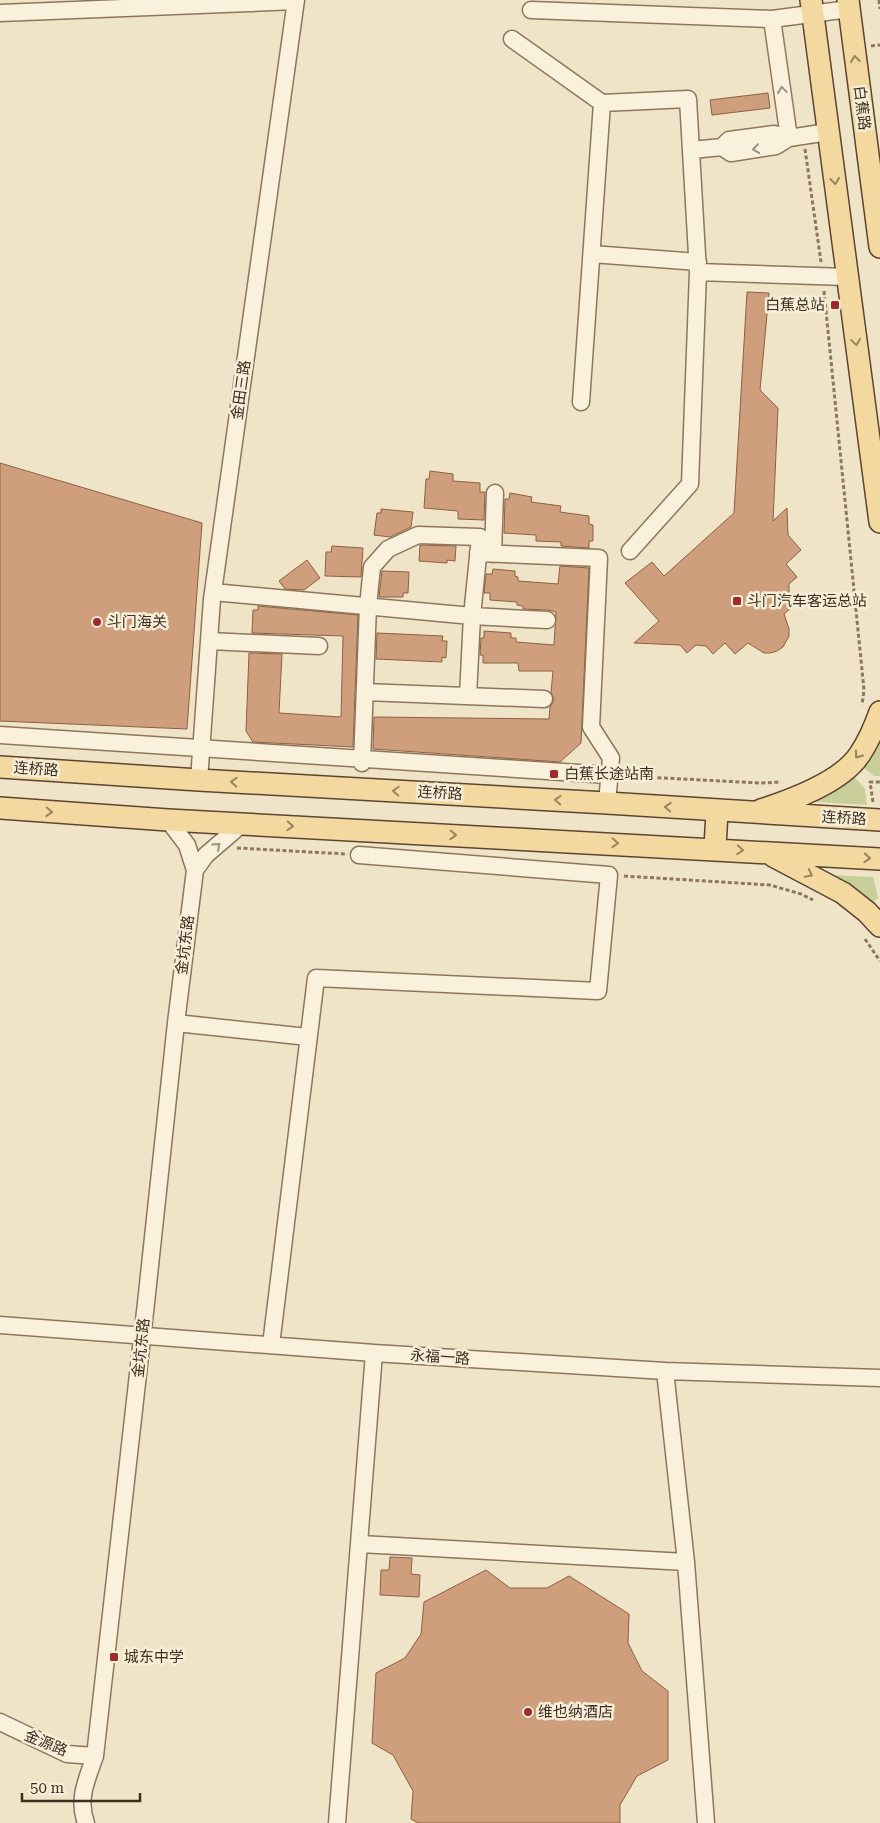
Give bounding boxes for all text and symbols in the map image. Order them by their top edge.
one-way arrow [851,55,861,64]
one-way arrow [777,85,788,93]
street label: 白蕉路 [850,85,874,131]
one-way arrow [751,143,759,154]
one-way arrow [829,176,839,185]
place label: 白蕉总站 [765,296,825,314]
marker: 白蕉总站 [829,299,841,311]
one-way arrow [850,338,861,346]
street label: 金田三路 [228,359,254,421]
place label: 斗门汽车客运总站 [747,592,867,610]
marker: 斗门汽车客运总站 [731,595,743,607]
place label: 斗门海关 [107,613,167,631]
marker: 斗门海关 [91,616,103,628]
one-way arrow [855,749,864,759]
street label: 连桥路 [13,758,59,780]
place label: 白蕉长途站南 [564,765,654,783]
marker: 白蕉长途站南 [548,768,560,780]
one-way arrow [229,777,237,788]
street label: 连桥路 [417,783,463,803]
one-way arrow [392,786,400,797]
one-way arrow [554,794,562,805]
one-way arrow [664,802,672,813]
one-way arrow [45,806,53,817]
street label: 连桥路 [821,808,867,828]
one-way arrow [287,821,295,832]
one-way arrow [449,829,457,840]
one-way arrow [611,838,619,849]
one-way arrow [212,843,221,852]
one-way arrow [736,845,744,856]
one-way arrow [863,852,871,863]
one-way arrow [804,868,813,878]
street label: 金坑东路 [172,914,198,976]
street label: 金坑东路 [129,1317,153,1379]
street label: 永福一路 [409,1346,471,1368]
place label: 城东中学 [124,1648,184,1666]
marker: 城东中学 [108,1651,120,1663]
place label: 维也纳酒店 [538,1703,613,1721]
marker: 维也纳酒店 [522,1706,534,1718]
street label: 金源路 [22,1726,70,1760]
scale bar [22,1770,140,1802]
text: 50 m [30,1779,65,1797]

